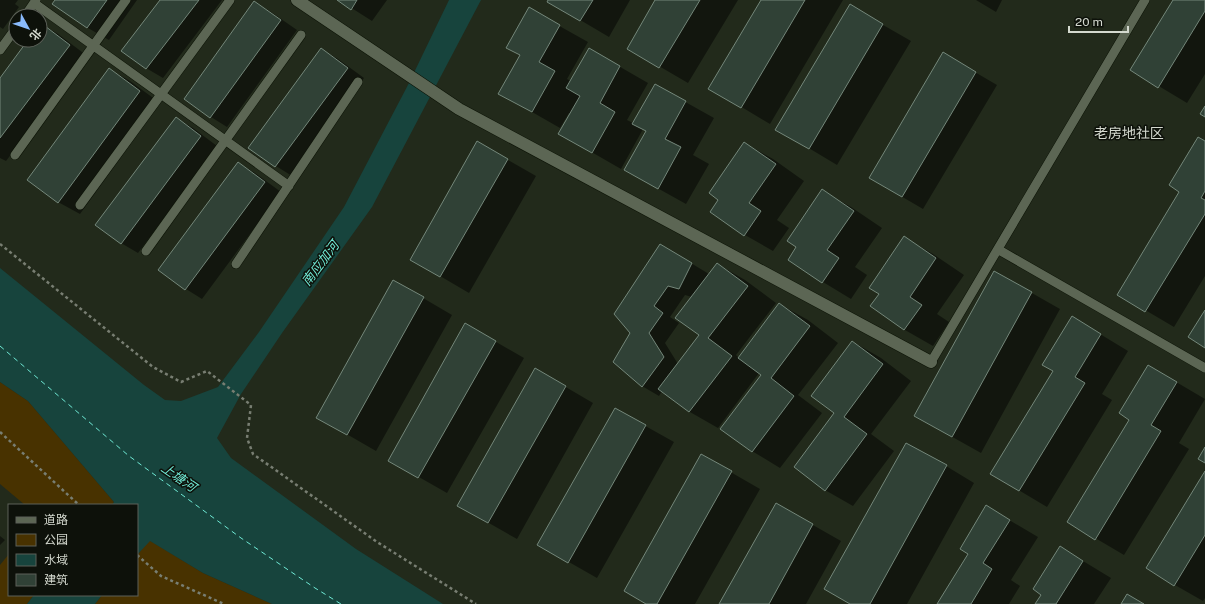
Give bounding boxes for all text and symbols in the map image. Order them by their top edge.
north arrow [8,8,48,48]
scale bar [1069,8,1128,34]
text: 20 m [1075,15,1103,29]
text: 北 [28,26,44,42]
district label: 老房地社区 [1094,125,1164,141]
water label: 南应加河 [299,236,344,289]
water label: 上塘河 [158,460,201,496]
legend [8,504,138,596]
text: 道路 [44,513,68,527]
text: 公园 [44,533,68,547]
text: 水域 [44,553,68,567]
text: 建筑 [44,573,68,587]

